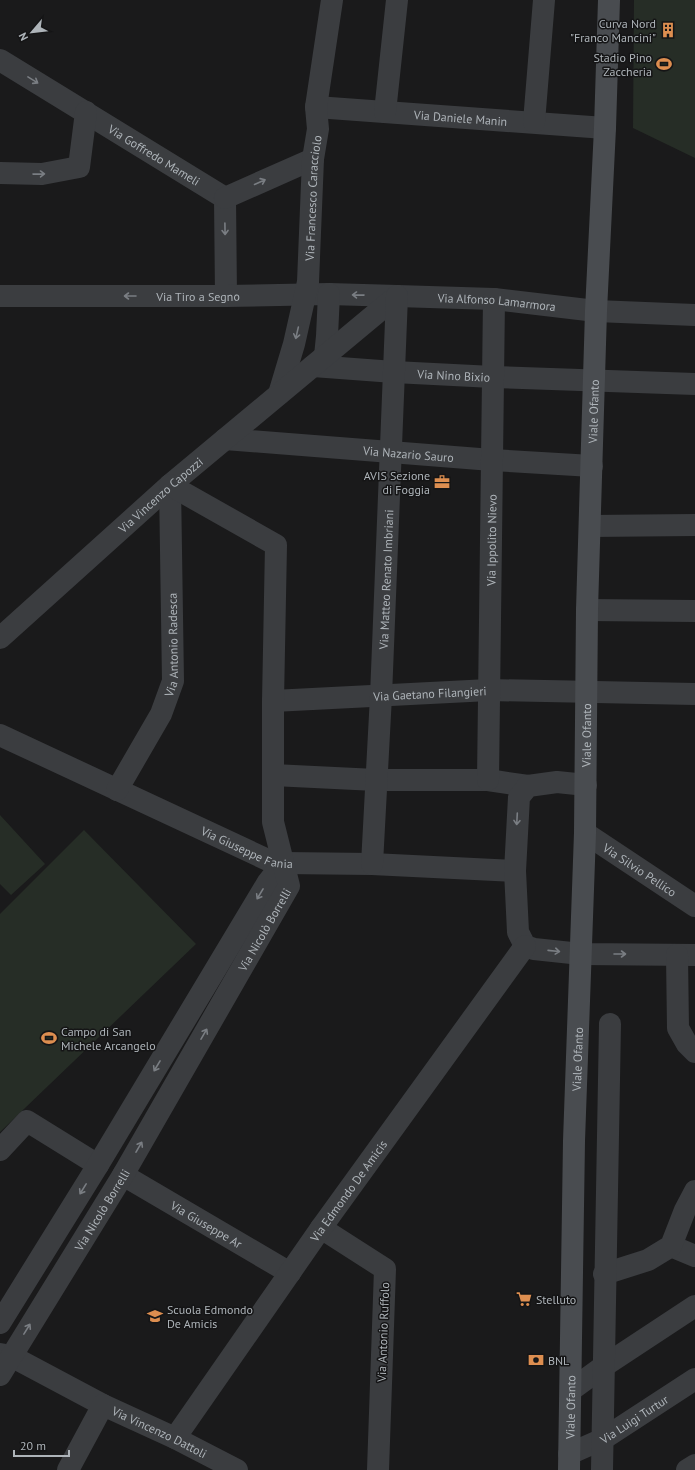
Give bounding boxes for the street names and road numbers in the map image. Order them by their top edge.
street label: Via Daniele Manin [412,107,508,128]
street label: Via Goffredo Mameli [105,120,203,188]
street label: Via Francesco Caracciolo [301,134,324,262]
street label: Via Tiro a Segno [155,288,240,304]
street label: Via Alfonso Lamarmora [436,290,557,314]
street label: Via Nino Bixio [416,366,490,384]
street label: Viale Ofanto [584,379,601,444]
street label: Via Nazario Sauro [362,442,454,464]
street label: Via Vincenzo Capozzi [114,454,206,536]
street label: Via Ippolito Nievo [483,494,499,587]
street label: Via Matteo Renato Imbriani [375,509,396,651]
street label: Via Antonio Radesca [160,593,181,700]
street label: Via Gaetano Filangieri [372,683,487,703]
street label: Viale Ofanto [578,703,594,768]
street label: Via Giuseppe Fania [198,822,293,871]
street label: Via Silvio Pellico [600,839,680,899]
street label: Via Nicolò Borrelli [234,885,294,974]
street label: Viale Ofanto [568,1027,586,1092]
street label: Via Edmondo De Amicis [306,1137,390,1245]
street label: Via Nicolò Borrelli [70,1166,132,1254]
street label: Via Giuseppe Ar [167,1197,245,1251]
street label: Via Antonio Ruffolo [374,1282,392,1383]
street label: Viale Ofanto [562,1375,578,1440]
street label: Via Luigi Turtur [596,1391,671,1447]
street label: Via Vincenzo Dattoli [109,1402,210,1461]

